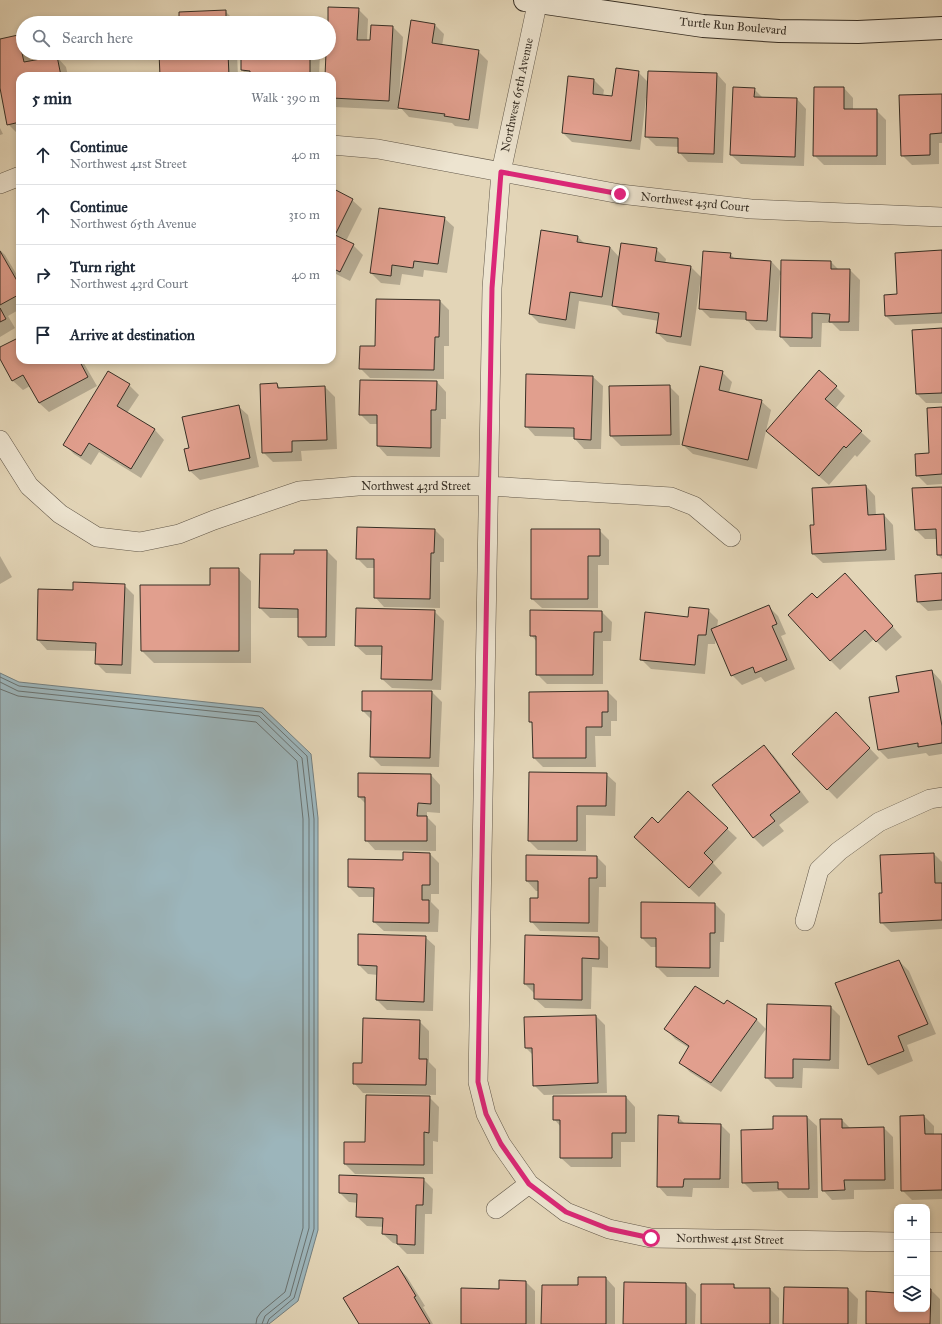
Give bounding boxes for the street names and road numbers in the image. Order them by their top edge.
street label: Turtle Run Boulevard [679,14,787,38]
street label: Northwest 65th Avenue [498,37,536,153]
street label: Northwest 43rd Court [640,189,751,215]
street label: Northwest 43rd Street [361,479,472,493]
street label: Northwest 41st Street [676,1231,785,1247]

